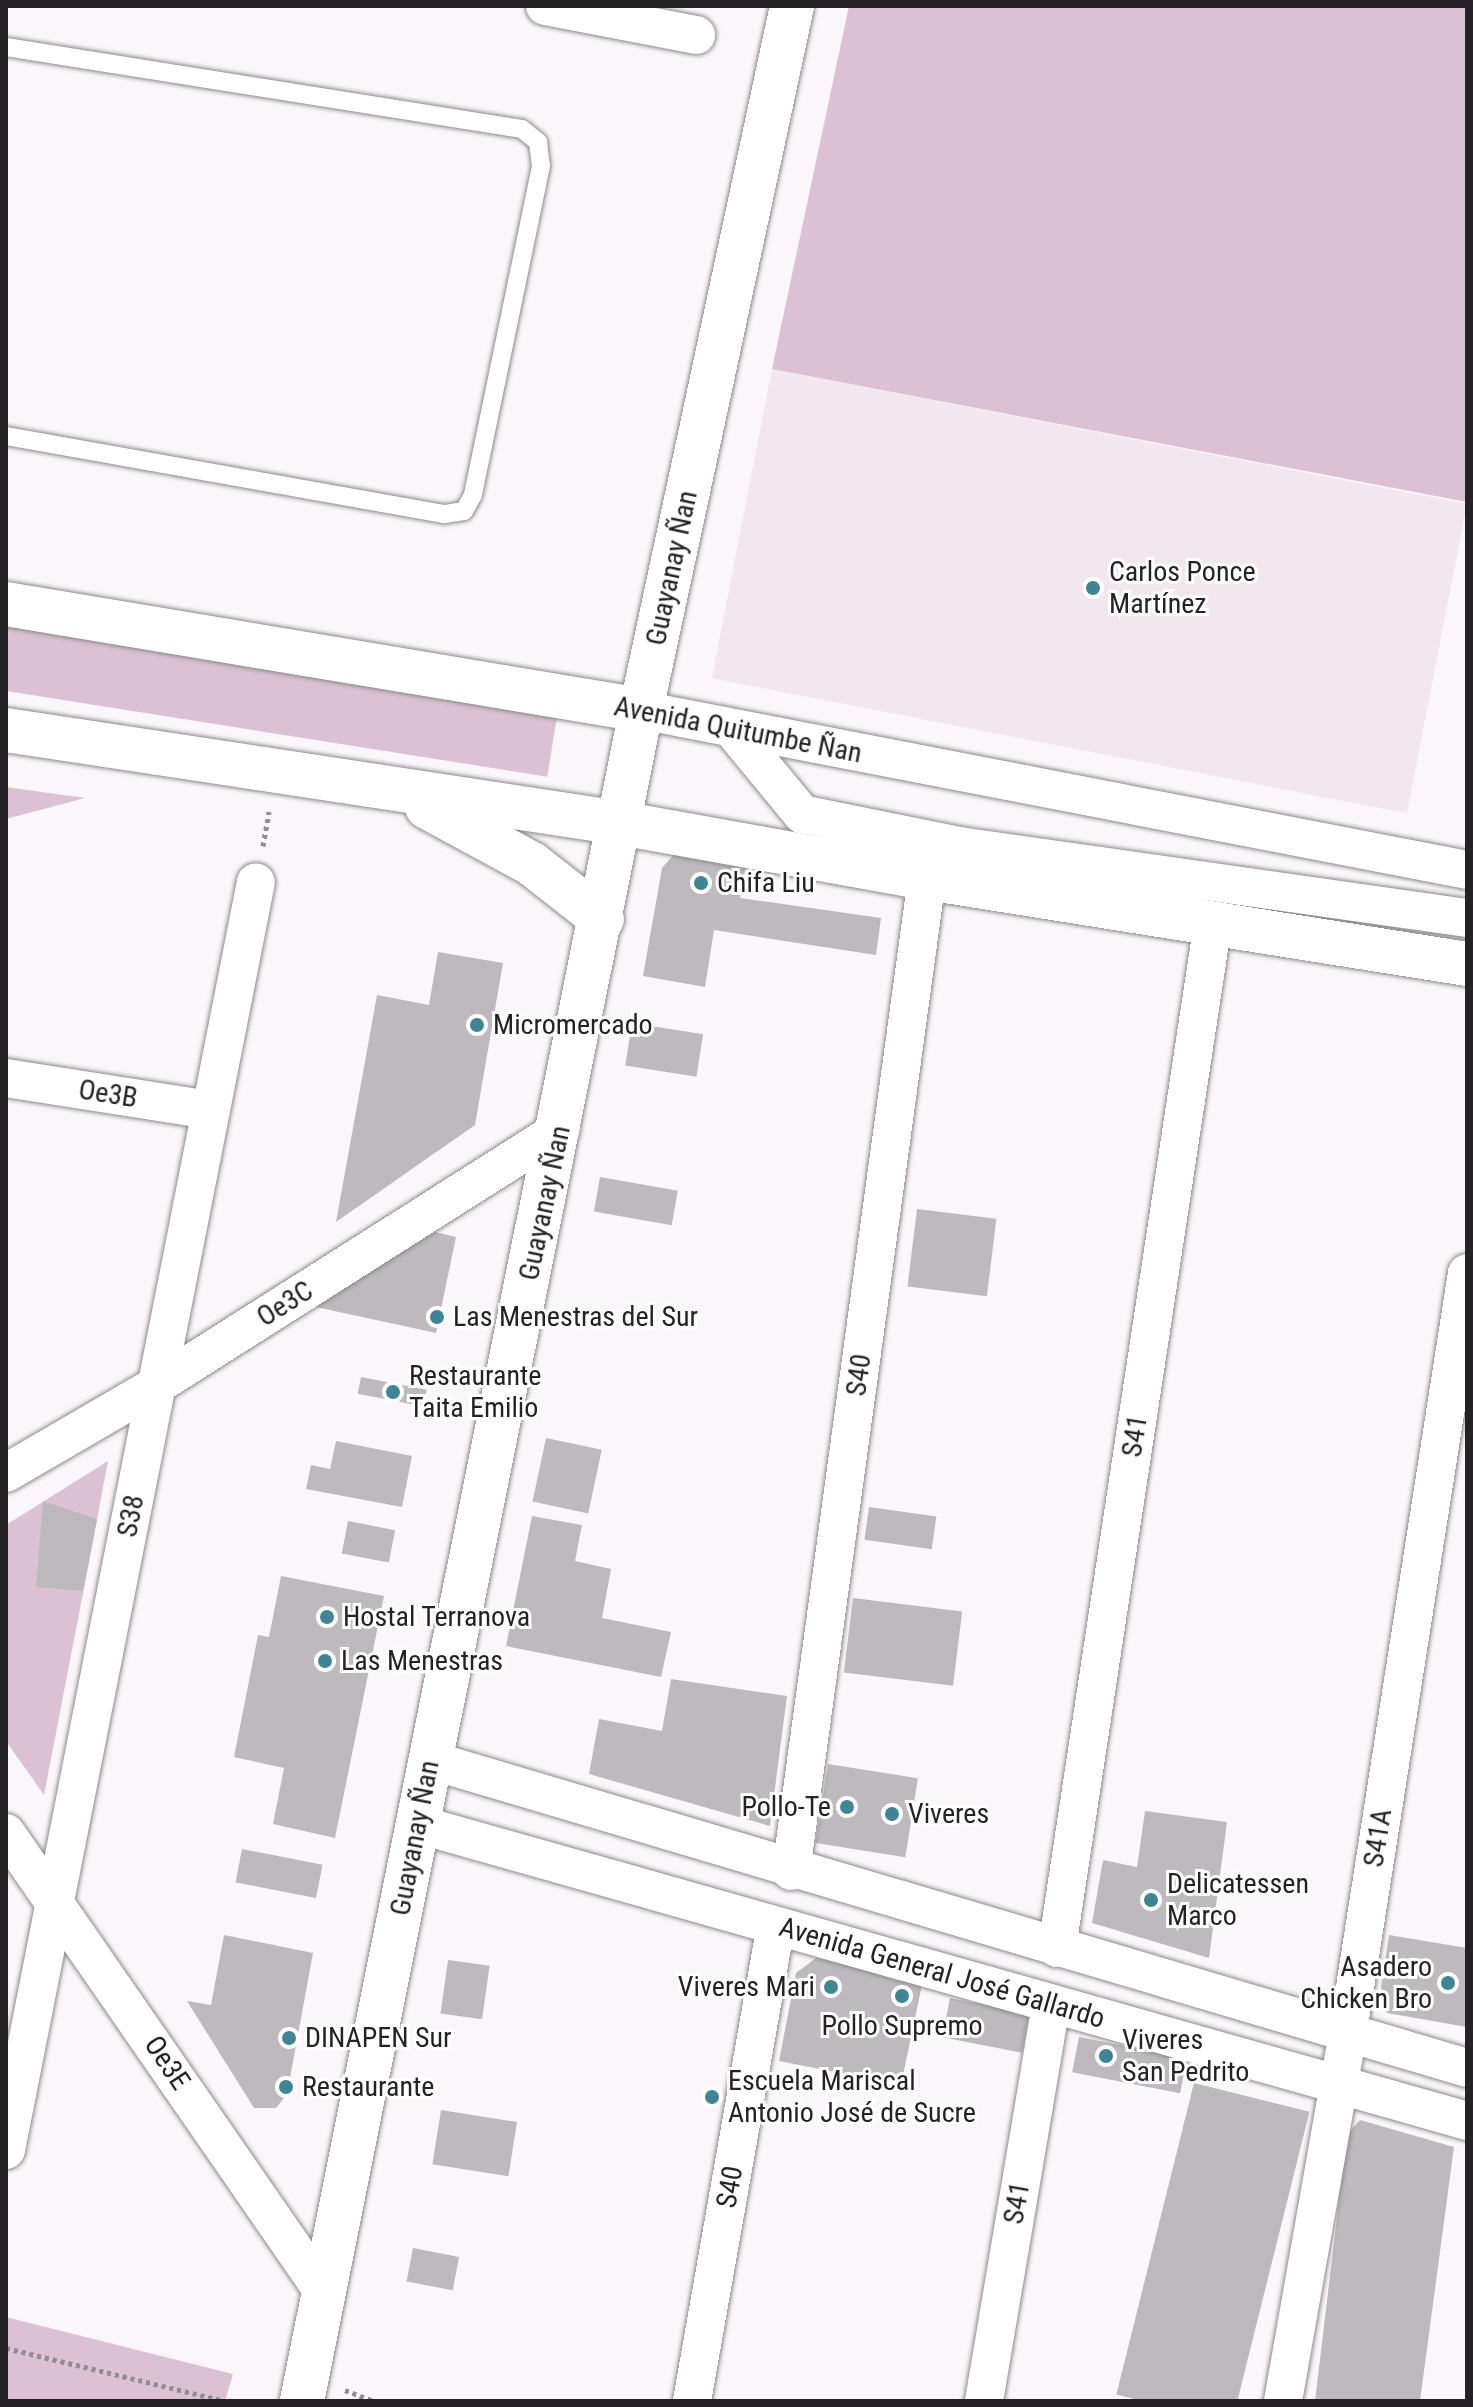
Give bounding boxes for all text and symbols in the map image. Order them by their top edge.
street label: Guayanay Ñan [639,488,705,648]
place label: Carlos Ponce Martínez [1109,555,1256,621]
marker: Carlos Ponce Martínez [1084,579,1102,597]
street label: Avenida Quitumbe Ñan [611,690,865,770]
place label: Chifa Liu [717,866,815,900]
marker: Chifa Liu [692,874,710,892]
place label: Micromercado [493,1008,653,1042]
marker: Micromercado [468,1016,486,1034]
street label: Oe3B [76,1073,140,1115]
street label: Guayanay Ñan [512,1123,578,1283]
street label: Oe3C [251,1274,319,1334]
place label: Las Menestras del Sur [453,1300,698,1334]
marker: Las Menestras del Sur [428,1308,446,1326]
street label: S40 [839,1352,879,1398]
place label: Restaurante Taita Emilio [409,1359,541,1425]
marker: Restaurante Taita Emilio [384,1383,402,1401]
street label: S41 [1115,1413,1155,1459]
street label: S38 [110,1492,152,1540]
place label: Hostal Terranova [343,1600,531,1634]
marker: Hostal Terranova [318,1608,336,1626]
place label: Las Menestras [341,1644,503,1678]
marker: Las Menestras [316,1652,334,1670]
street label: Guayanay Ñan [383,1758,447,1918]
place label: Pollo-Te [741,1790,831,1824]
place label: Viveres [908,1797,989,1831]
marker: Pollo-Te [838,1798,856,1816]
marker: Viveres [883,1805,901,1823]
street label: S41A [1357,1807,1399,1869]
place label: Delicatessen Marco [1167,1867,1309,1933]
marker: Delicatessen Marco [1142,1891,1160,1909]
street label: Avenida General José Gallardo [775,1910,1109,2036]
place label: Asadero Chicken Bro [1300,1950,1432,2016]
place label: Viveres Mari [678,1970,815,2004]
marker: Asadero Chicken Bro [1439,1974,1457,1992]
marker: Viveres Mari [822,1978,840,1996]
marker: Pollo Supremo [893,1987,911,2005]
place label: Pollo Supremo [821,2009,983,2043]
place label: DINAPEN Sur [305,2021,452,2055]
place label: Viveres San Pedrito [1122,2023,1249,2089]
marker: DINAPEN Sur [280,2029,298,2047]
street label: Oe3E [137,2030,197,2096]
marker: Viveres San Pedrito [1097,2047,1115,2065]
place label: Escuela Mariscal Antonio José de Sucre [728,2064,976,2130]
place label: Restaurante [302,2070,434,2104]
marker: Restaurante [277,2078,295,2096]
marker: Escuela Mariscal Antonio José de Sucre [703,2088,721,2106]
street label: S40 [710,2163,750,2211]
street label: S41 [997,2179,1037,2227]

